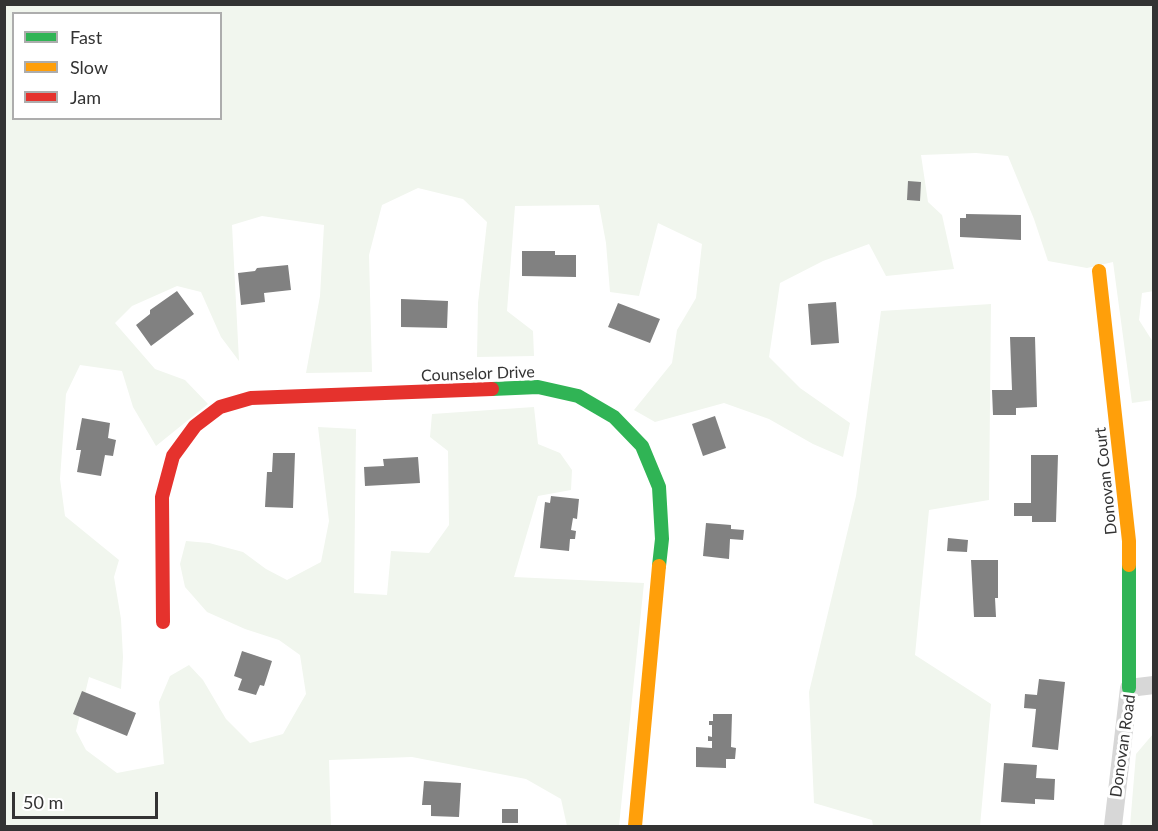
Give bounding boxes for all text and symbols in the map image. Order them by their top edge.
legend [12,12,222,120]
text: Fast [70,26,102,48]
text: Slow [70,56,108,78]
text: Jam [70,86,101,108]
street label: Counselor Drive [421,362,535,386]
street label: Donovan Court [1091,426,1121,536]
street label: Donovan Road [1106,693,1140,799]
scale bar [15,780,160,818]
text: 50 m [23,791,63,813]

